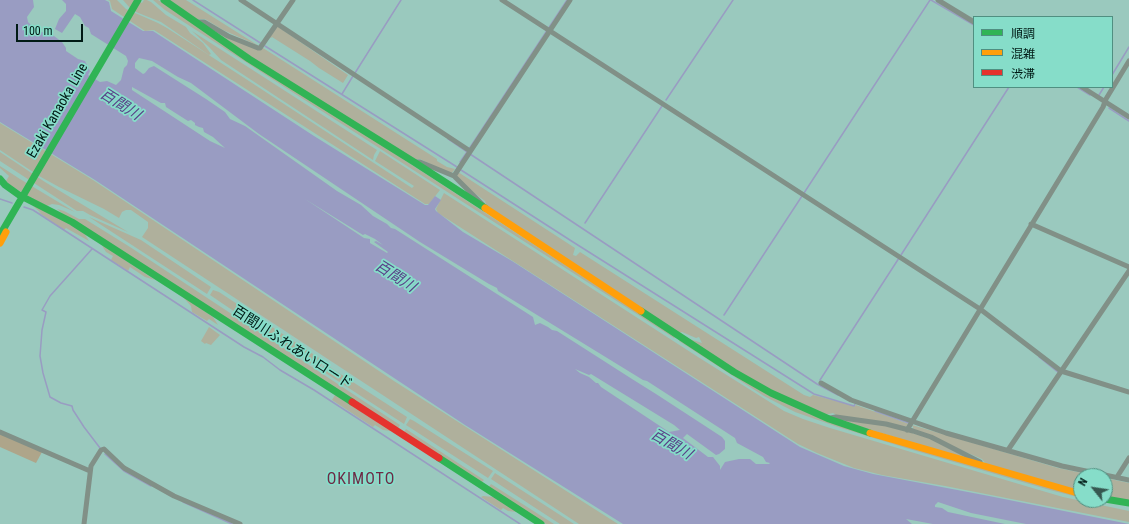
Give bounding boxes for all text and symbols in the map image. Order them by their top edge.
scale bar [18,16,85,42]
legend [973,16,1113,88]
text: 100 m [23,24,53,38]
text: 順調 [1011,27,1035,41]
text: 混雑 [1011,47,1035,61]
street label: Ezaki Kanaoka Line [24,61,92,161]
text: 渋滞 [1011,67,1035,81]
water label: 百間川 [96,85,144,125]
water label: 百間川 [371,257,419,297]
street label: 百間川ふれあいロード [229,303,355,393]
water label: 百間川 [647,426,695,464]
north arrow [1073,468,1113,508]
district label: OKIMOTO [327,470,395,490]
text: N [1076,476,1090,488]

